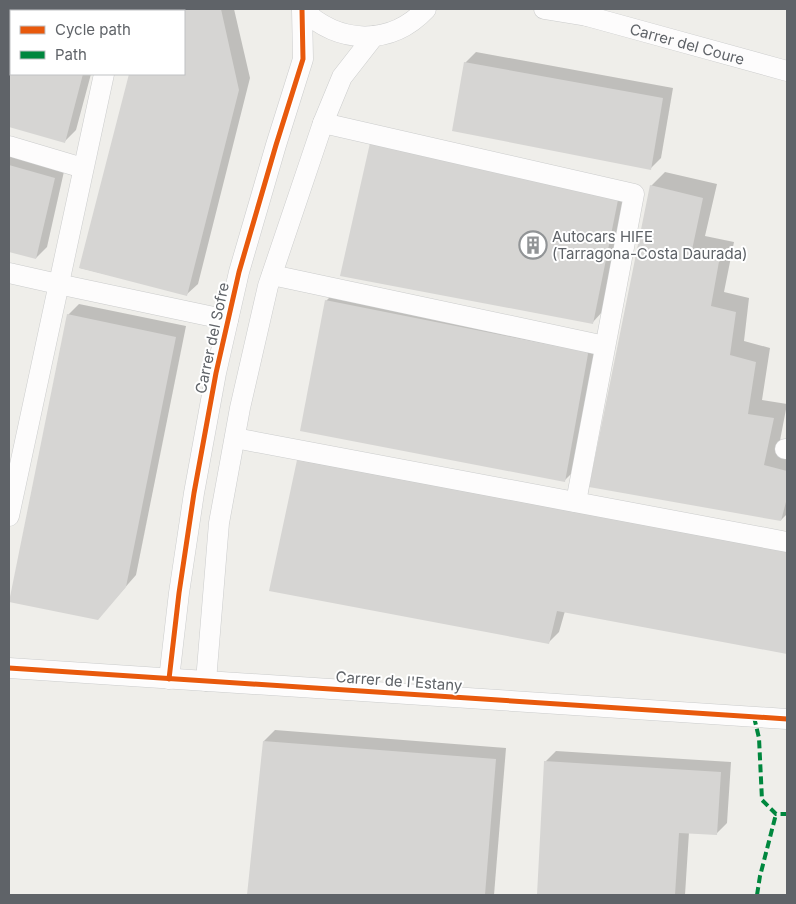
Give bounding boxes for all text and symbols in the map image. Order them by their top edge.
legend [10,10,185,75]
street label: Carrer del Coure [628,19,747,68]
text: Cycle path [55,20,131,39]
text: Path [55,45,87,64]
place label: Autocars HIFE (Tarragona-Costa Daurada) [552,227,748,263]
building icon: Autocars HIFE (Tarragona-Costa Daurada) [518,230,548,260]
street label: Carrer del Sofre [191,281,233,395]
street label: Carrer de l'Estany [335,667,464,695]

